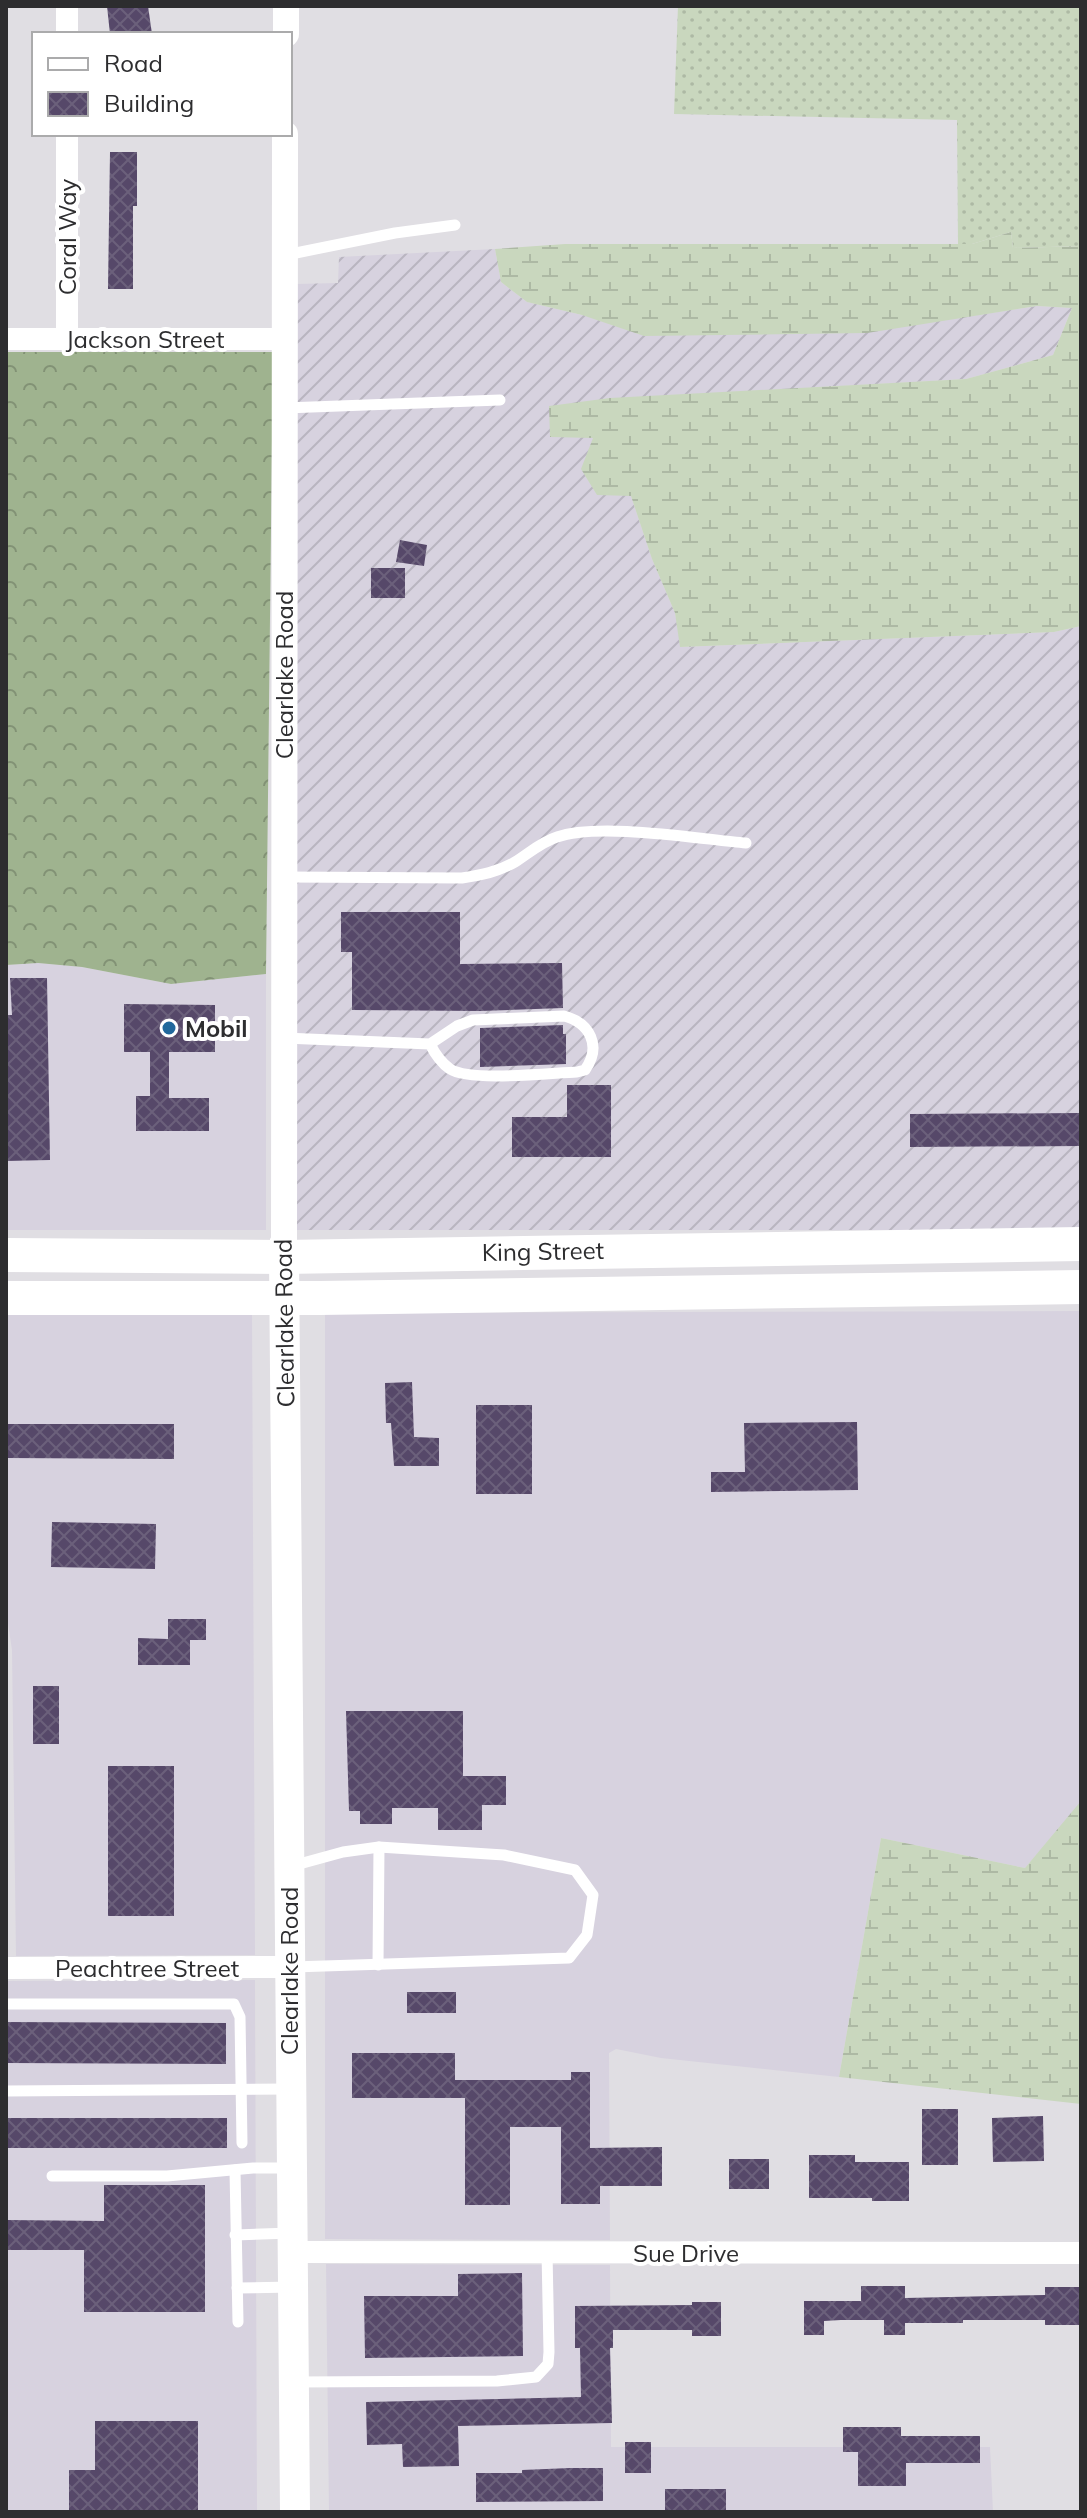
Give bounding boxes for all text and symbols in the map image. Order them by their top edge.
legend [32,32,292,136]
text: Road [104,48,163,78]
text: Building [104,88,194,118]
street label: Coral Way [52,178,82,295]
street label: Jackson Street [66,324,224,354]
street label: Clearlake Road [269,591,299,759]
place label: Mobil [185,1013,248,1043]
marker: Mobil [160,1019,178,1037]
street label: King Street [482,1235,604,1267]
street label: Clearlake Road [268,1238,300,1408]
street label: Clearlake Road [274,1887,304,2055]
street label: Peachtree Street [55,1953,239,1983]
street label: Sue Drive [633,2238,739,2268]

